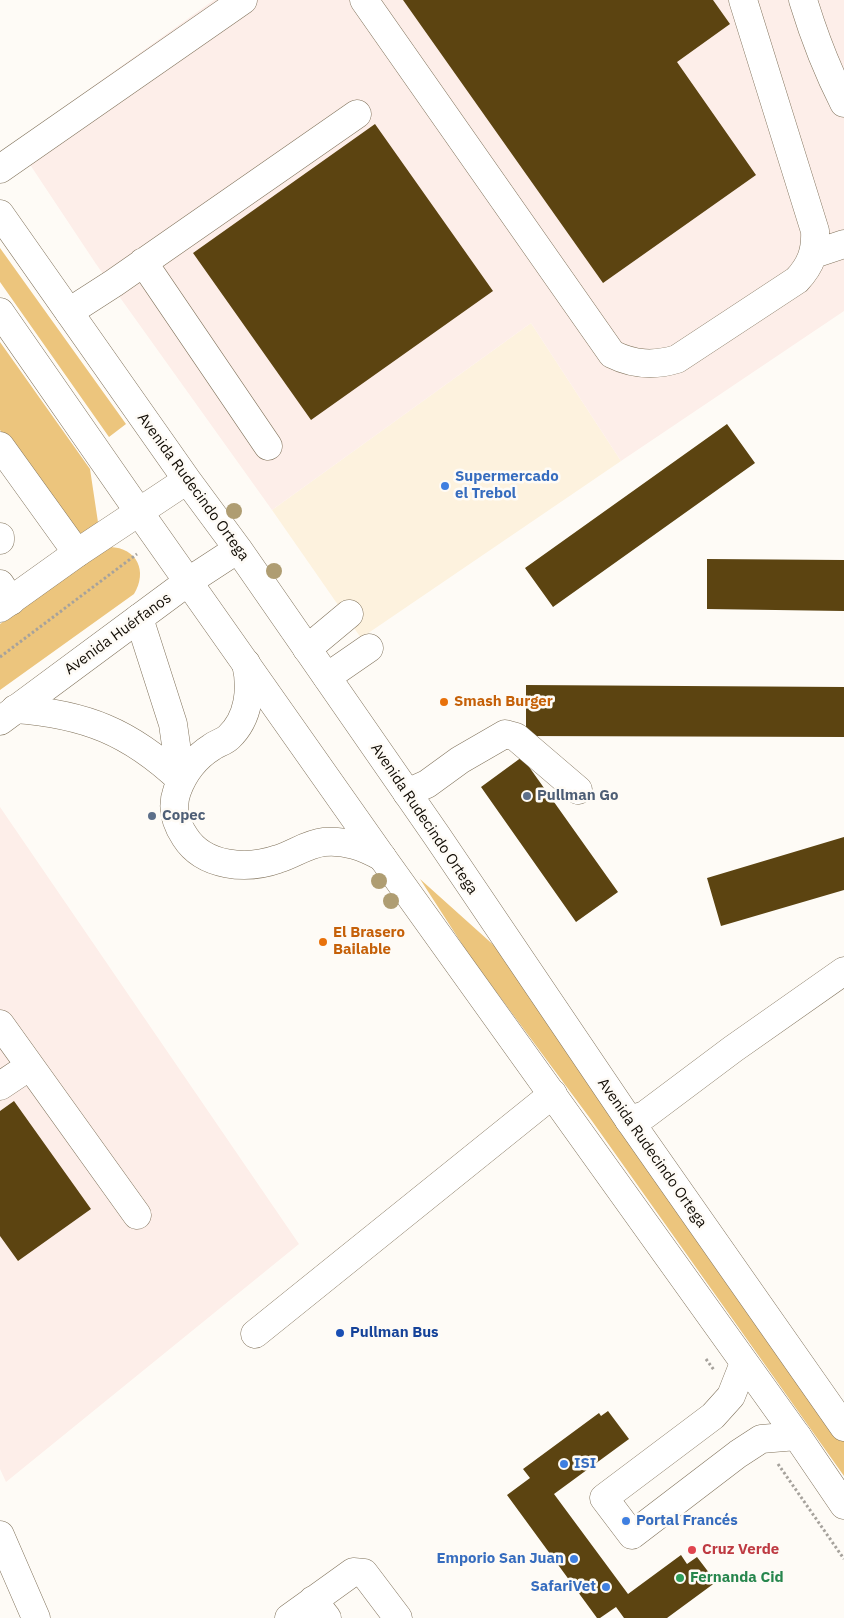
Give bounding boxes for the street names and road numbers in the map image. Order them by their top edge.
street label: Avenida Rudecindo Ortega [133,410,253,564]
street label: Avenida Huérfanos [61,589,175,679]
street label: Avenida Rudecindo Ortega [367,740,481,898]
street label: Avenida Rudecindo Ortega [593,1075,711,1231]

